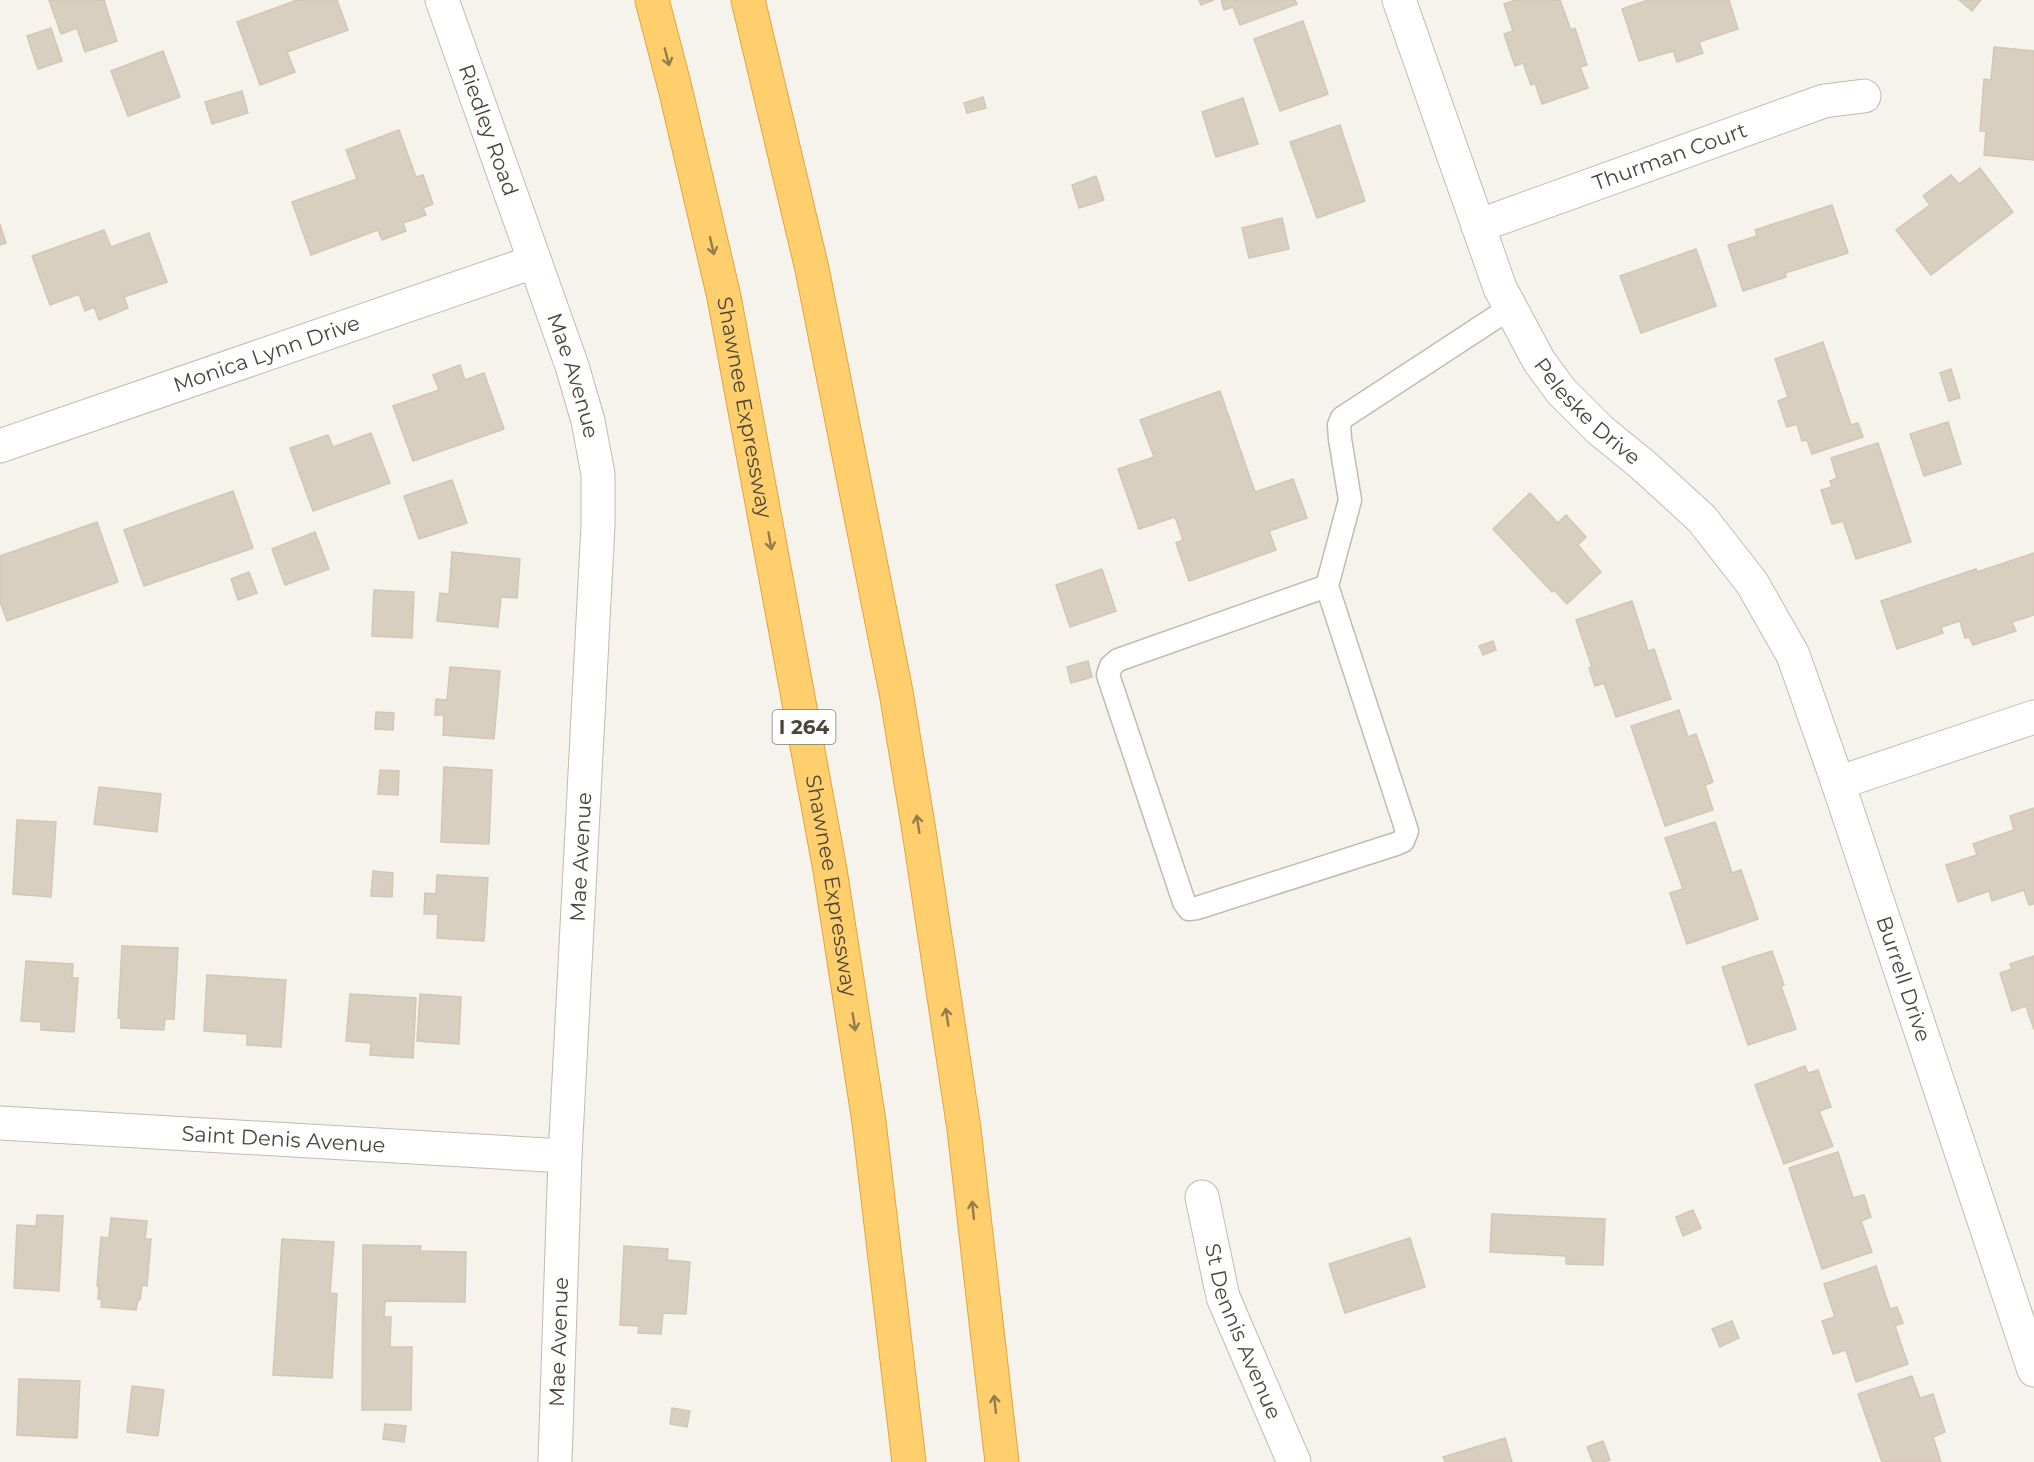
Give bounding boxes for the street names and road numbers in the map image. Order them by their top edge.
street label: Riedley Road [454,61,524,199]
street label: Thurman Court [1589,117,1750,196]
street label: Shawnee Expressway [712,295,778,521]
street label: Mae Avenue [542,309,604,440]
street label: Monica Lynn Drive [170,310,363,397]
street label: Peleske Drive [1529,353,1646,470]
road number: I 264 [772,710,836,744]
street label: Shawnee Expressway [801,773,863,999]
street label: Mae Avenue [565,791,596,922]
street label: Burrell Drive [1871,913,1936,1045]
street label: Saint Denis Avenue [181,1121,386,1157]
street label: St Dennis Avenue [1200,1241,1287,1423]
street label: Mae Avenue [544,1277,573,1407]

